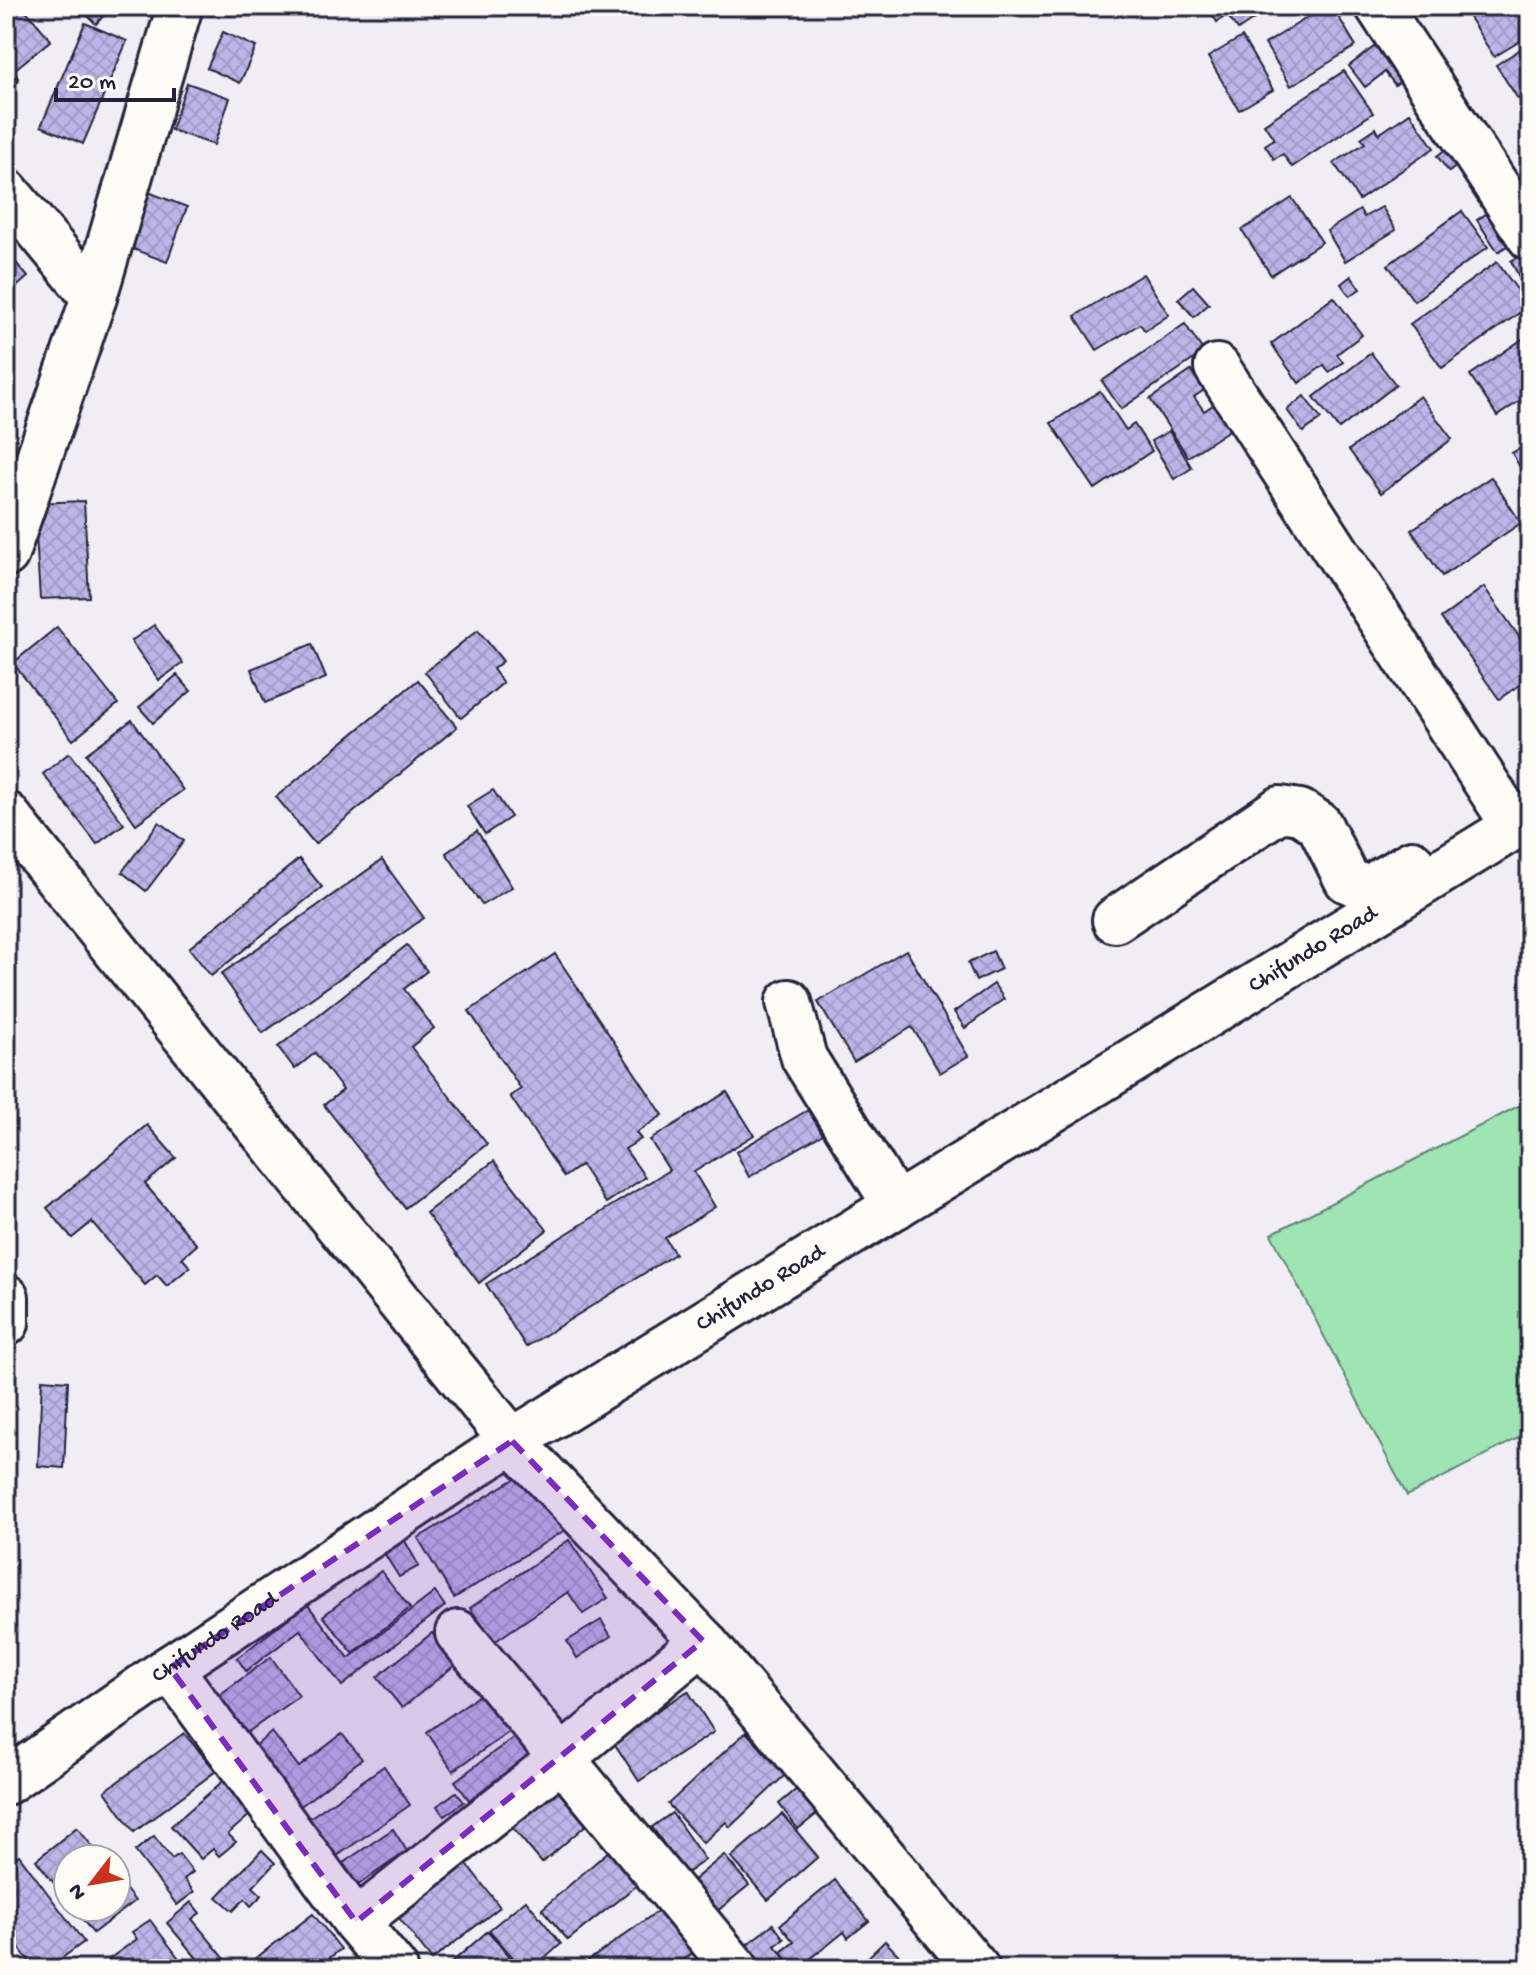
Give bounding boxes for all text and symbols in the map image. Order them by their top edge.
scale bar [56,52,174,102]
text: 20 m [68,69,116,98]
street label: Chifundo Road [1244,898,1385,1000]
street label: Chifundo Road [691,1237,832,1339]
street label: Chifundo Road [146,1585,286,1691]
north arrow [52,1843,132,1923]
text: N [63,1878,93,1904]

